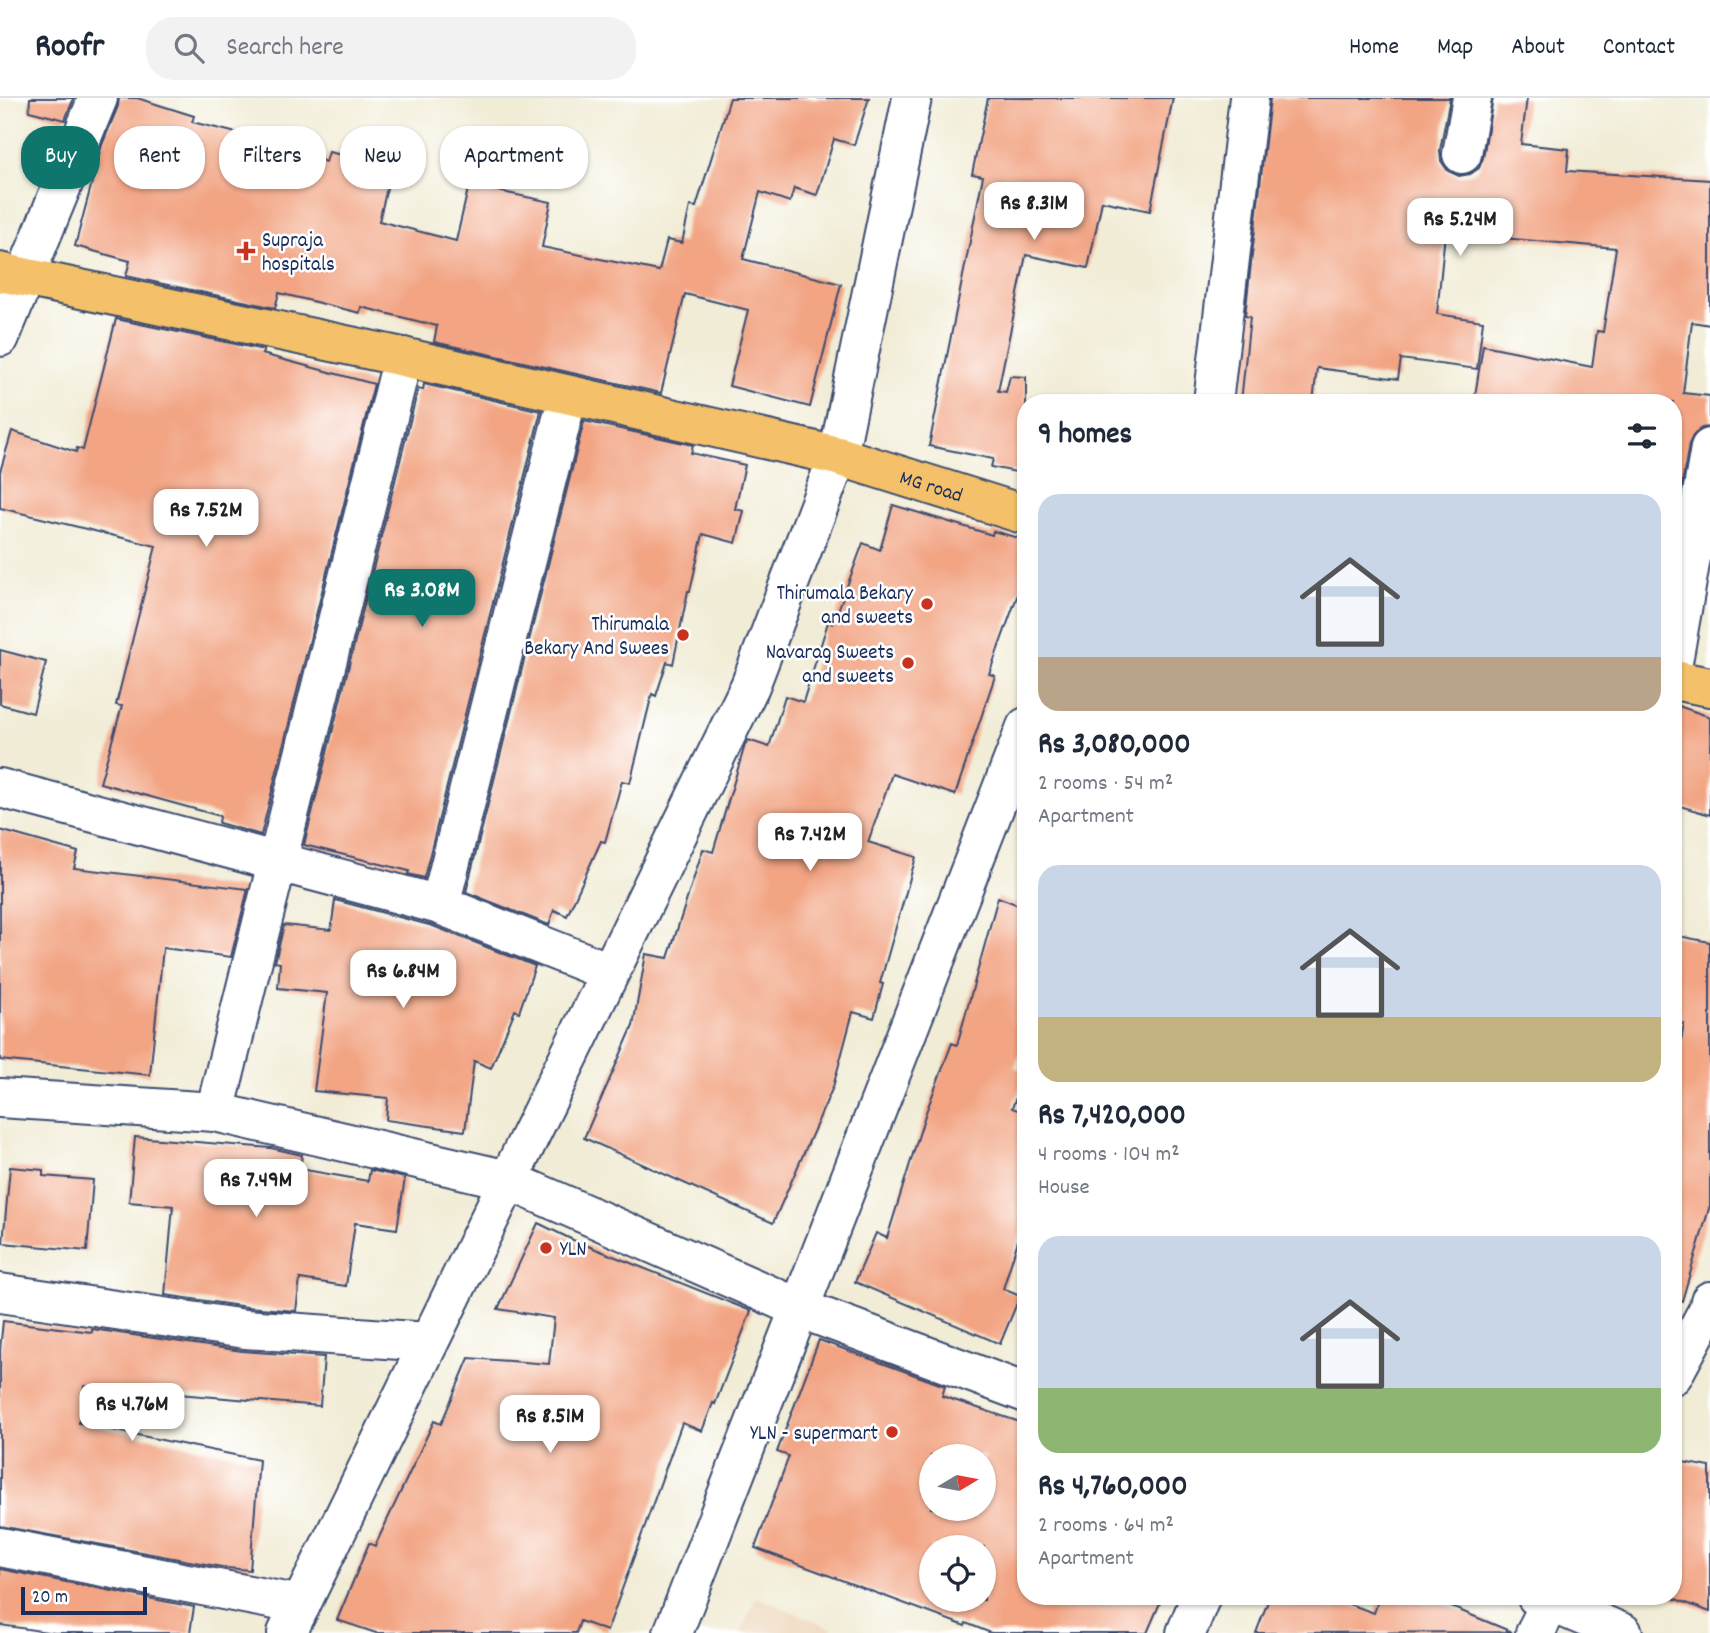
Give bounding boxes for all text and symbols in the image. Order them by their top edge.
search box [146,17,636,80]
text: Roofr [35,25,104,72]
icon: search [170,29,208,67]
text: Search here [226,30,344,67]
text: Home [1349,31,1399,65]
text: Map [1437,31,1473,65]
text: About [1511,31,1565,65]
text: Contact [1603,31,1675,65]
chip: Buy [21,126,100,189]
chip: Rent [114,126,205,189]
chip: Filters [219,126,326,189]
chip: New [340,126,426,189]
chip: Apartment [440,126,588,189]
pin: Rs 8.31M [962,183,1106,242]
text: Rs 8.31M [1000,188,1068,221]
pin: Rs 5.24M [1388,198,1532,258]
text: Rs 5.24M [1423,204,1497,237]
place label: Supraja hospitals [262,227,335,281]
marker: Supraja hospitals [236,241,256,261]
text: 9 homes [1038,415,1132,458]
icon: filters [1623,417,1661,455]
street label: MG road [895,464,966,512]
pin: Rs 7.52M [134,490,278,549]
text: Rs 7.52M [170,495,242,528]
icon: home [1287,539,1413,665]
pin: Rs 3.08M [350,570,494,629]
text: Rs 3.08M [384,575,460,608]
place label: Thirumala Bekary and sweets [776,580,913,634]
marker: Thirumala Bekary and sweets [919,596,935,612]
place label: Thirumala Bekary And Swees [524,611,670,665]
marker: Thirumala Bekary And Swees [675,627,691,643]
place label: Navarag Sweets and sweets [766,639,894,693]
marker: Navarag Sweets and sweets [900,655,916,671]
text: Rs 3,080,000 [1038,725,1191,768]
text: 2 rooms · 54 m² [1038,768,1173,801]
text: Apartment [1038,801,1134,834]
pin: Rs 7.42M [738,814,882,873]
text: Rs 7.42M [774,819,846,852]
icon: home [1287,910,1413,1036]
pin: Rs 6.84M [331,950,475,1010]
text: Rs 6.84M [366,956,440,989]
text: Rs 7,420,000 [1038,1096,1186,1139]
text: 4 rooms · 104 m² [1038,1139,1180,1172]
pin: Rs 7.49M [184,1160,328,1219]
text: Rs 7.49M [220,1165,292,1198]
text: House [1038,1172,1090,1205]
place label: YLN [560,1236,587,1266]
marker: YLN [538,1240,554,1256]
icon: home [1287,1281,1413,1407]
pin: Rs 4.76M [60,1384,204,1443]
text: Rs 4.76M [95,1389,169,1422]
pin: Rs 8.51M [478,1396,622,1455]
text: Rs 8.51M [516,1401,584,1434]
place label: YLN - supermart [750,1420,878,1450]
marker: YLN - supermart [884,1424,900,1440]
north arrow [919,1444,996,1521]
map controls [919,1444,996,1612]
text: Rs 4,760,000 [1038,1467,1188,1510]
text: 2 rooms · 64 m² [1038,1510,1174,1543]
button: locate [919,1535,996,1612]
text: Apartment [1038,1543,1134,1576]
scale bar [21,1584,147,1616]
text: 20 m [32,1585,68,1612]

